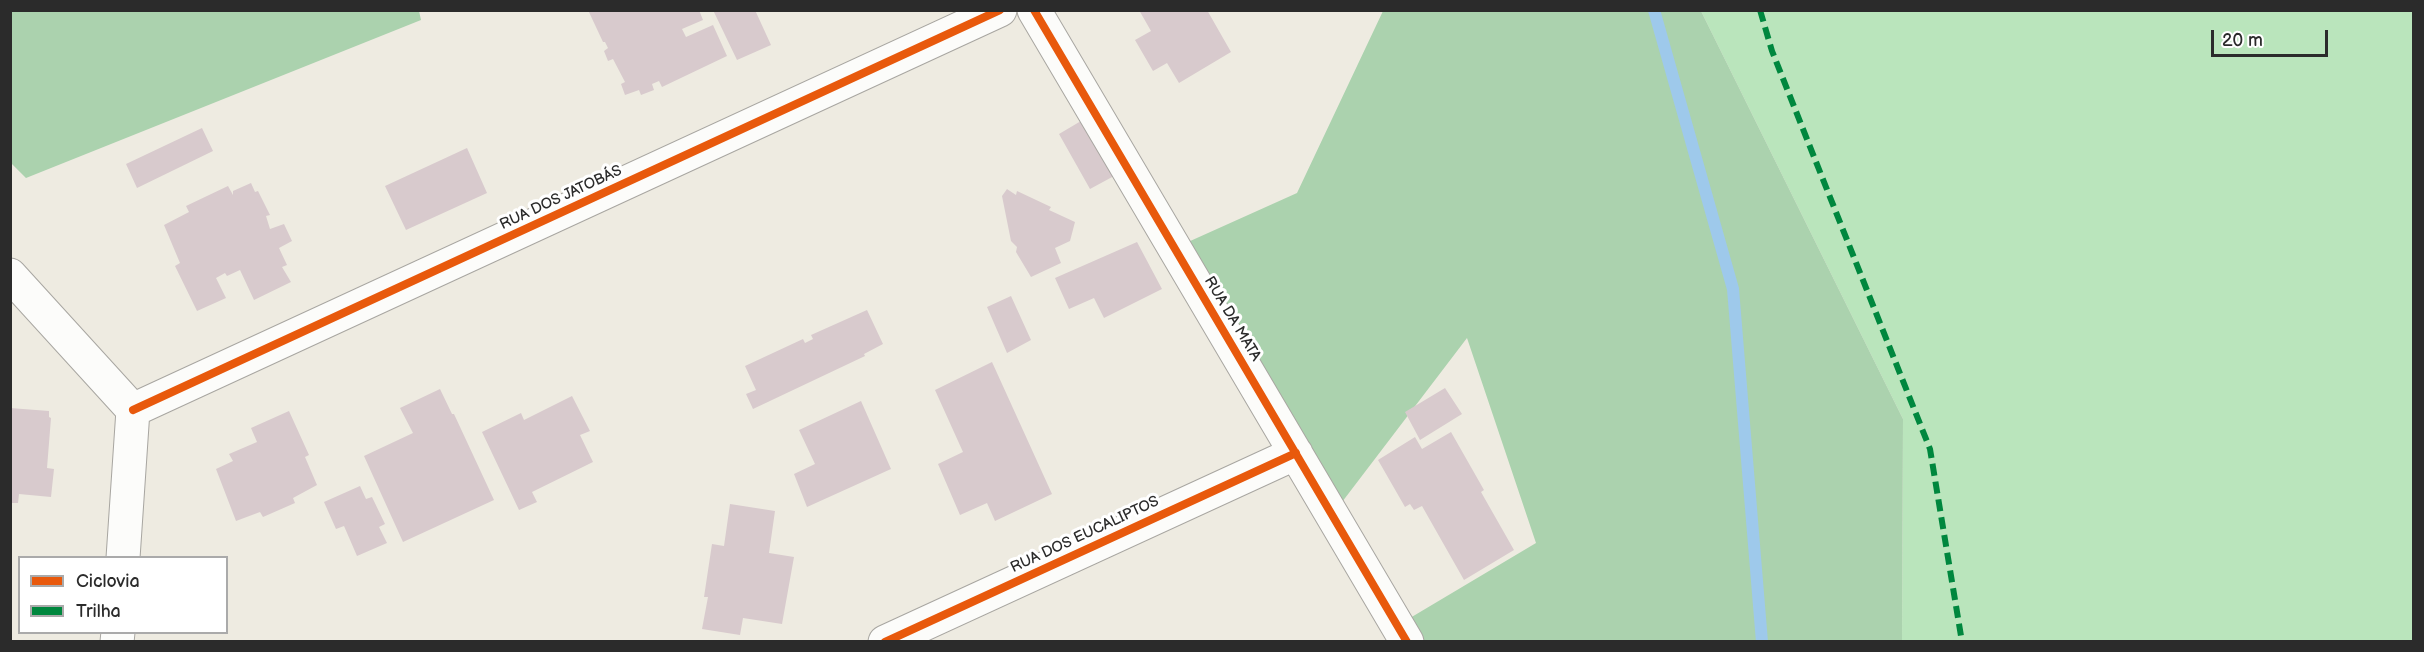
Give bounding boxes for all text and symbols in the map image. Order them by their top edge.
scale bar [2214,18,2331,56]
text: 20 m [2222,30,2263,51]
street label: RUA DOS JATOBÁS [497,162,625,234]
street label: RUA DA MATA [1200,273,1264,365]
street label: RUA DOS EUCALIPTOS [1008,493,1162,577]
legend [18,556,228,634]
text: Ciclovia [76,571,140,592]
text: Trilha [76,601,121,622]

